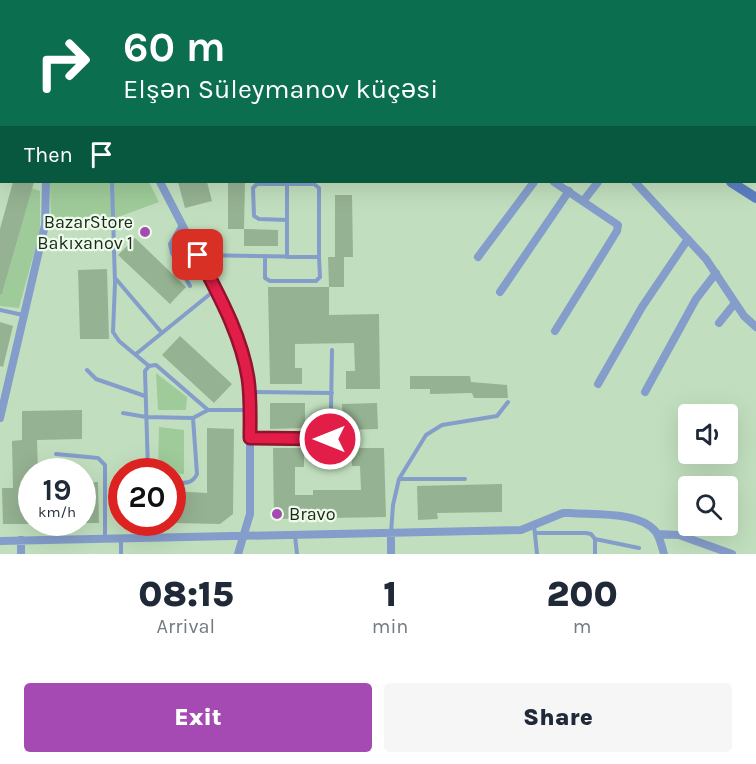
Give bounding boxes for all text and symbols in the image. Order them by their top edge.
text: 60 m [123,22,226,72]
icon: right [24,24,102,102]
text: Elşən Süleymanov küçəsi [123,73,438,105]
icon: arrive [85,138,118,171]
text: Then [24,142,73,168]
place label: BazarStore Bakıxanov 1 [37,211,133,254]
marker: BazarStore Bakıxanov 1 [138,225,152,239]
pin [172,229,223,280]
icon: arrive [181,238,214,271]
map controls [678,404,738,536]
button: sound [678,404,738,464]
position arrow [298,407,362,471]
speed limit sign: 20 [108,458,186,536]
text: 19 [42,472,71,508]
button: search [678,476,738,536]
text: km/h [38,503,76,521]
place label: Bravo [289,503,336,525]
marker: Bravo [270,507,284,521]
text: 08:15 [138,573,234,615]
text: 1 [383,573,397,615]
text: 200 [547,573,618,615]
text: Arrival [157,615,215,638]
text: min [372,615,408,638]
text: m [573,615,592,638]
button: Exit [24,683,372,752]
button: Share [384,683,732,752]

